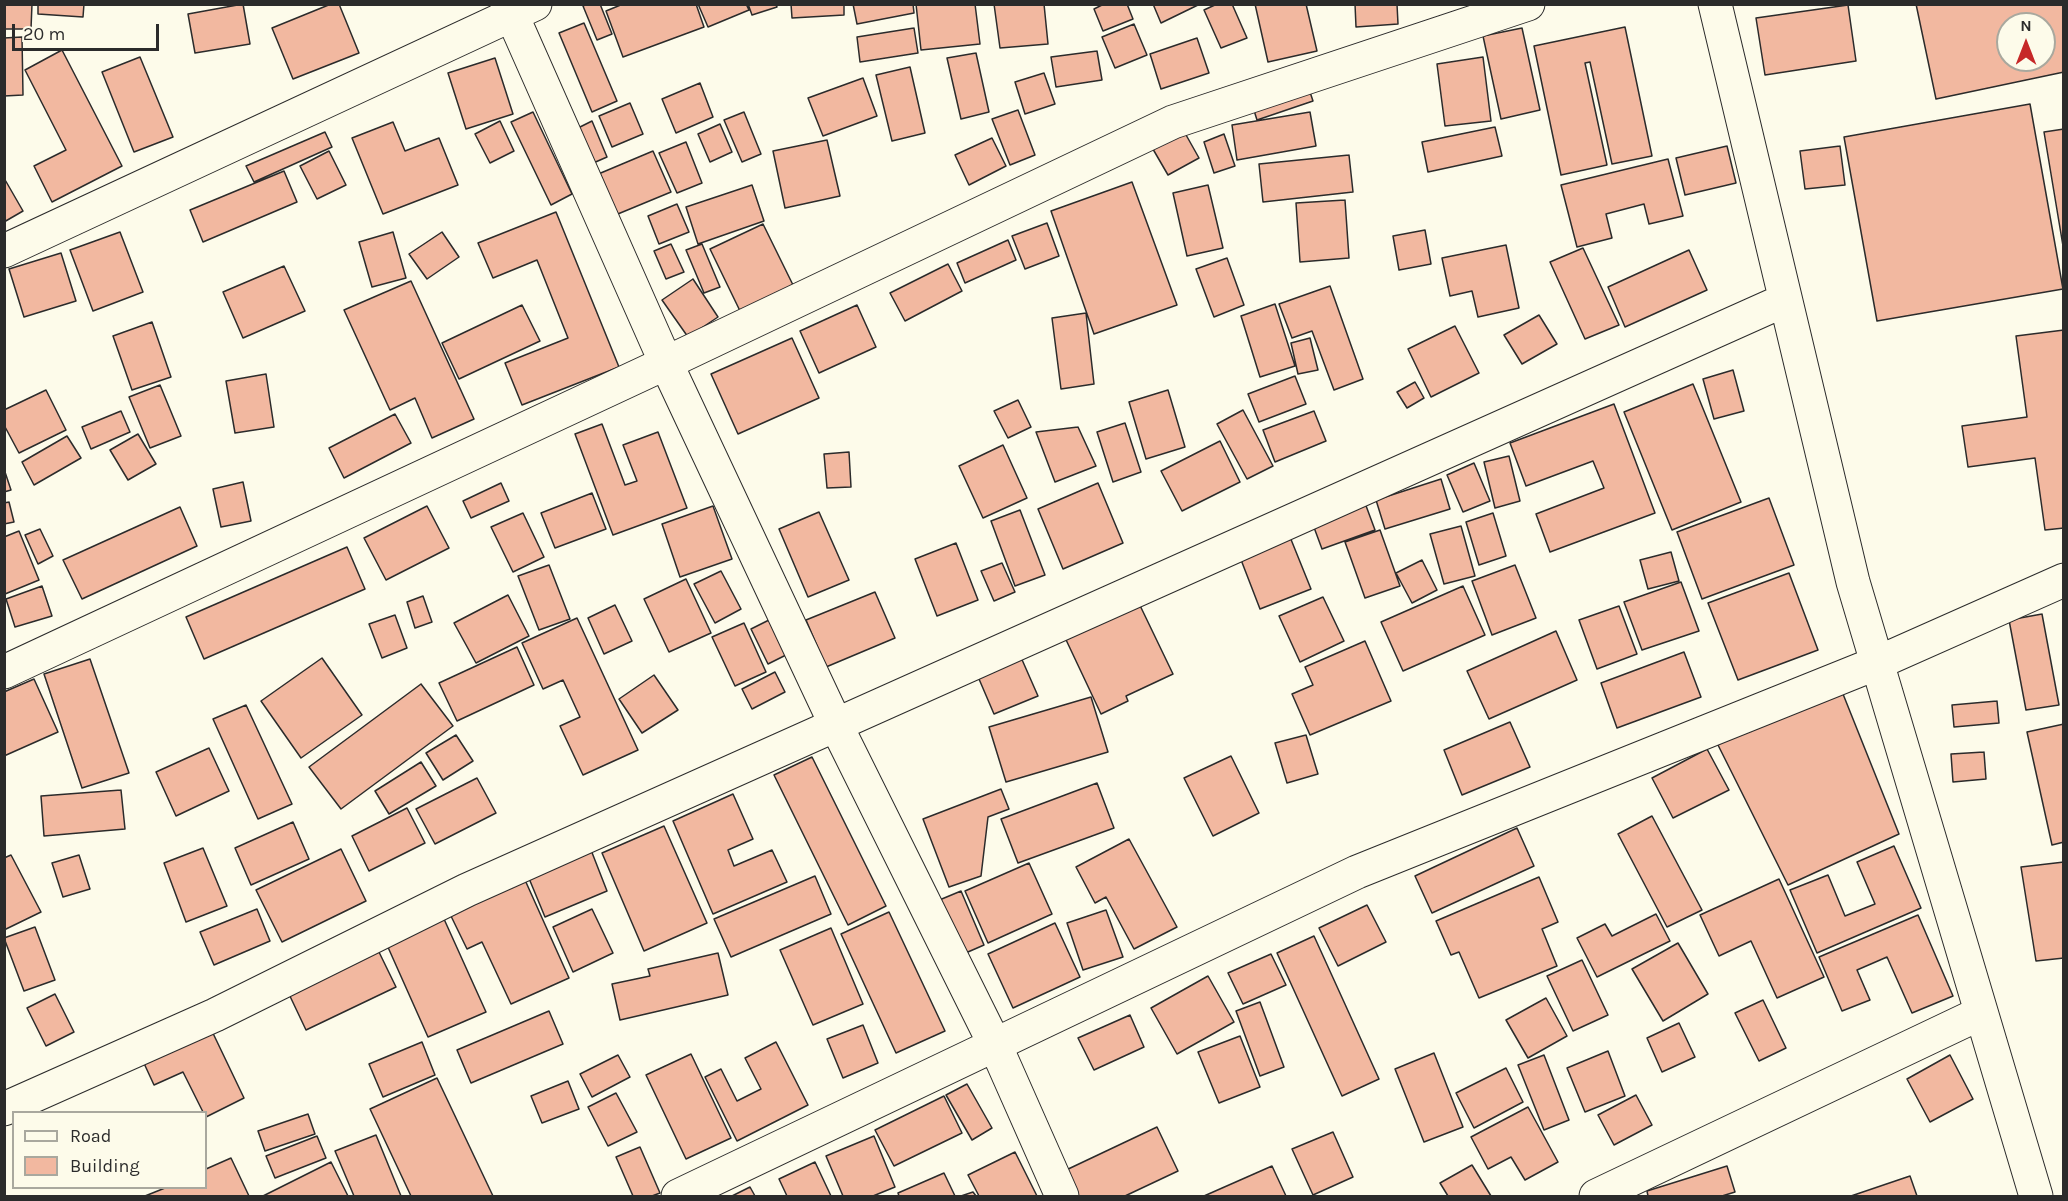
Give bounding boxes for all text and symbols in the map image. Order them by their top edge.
scale bar [15,12,162,50]
north arrow [1996,12,2056,72]
text: N [2020,16,2032,35]
text: 20 m [23,23,65,45]
legend [12,1111,207,1189]
text: Road [70,1125,111,1147]
text: Building [70,1155,140,1177]

